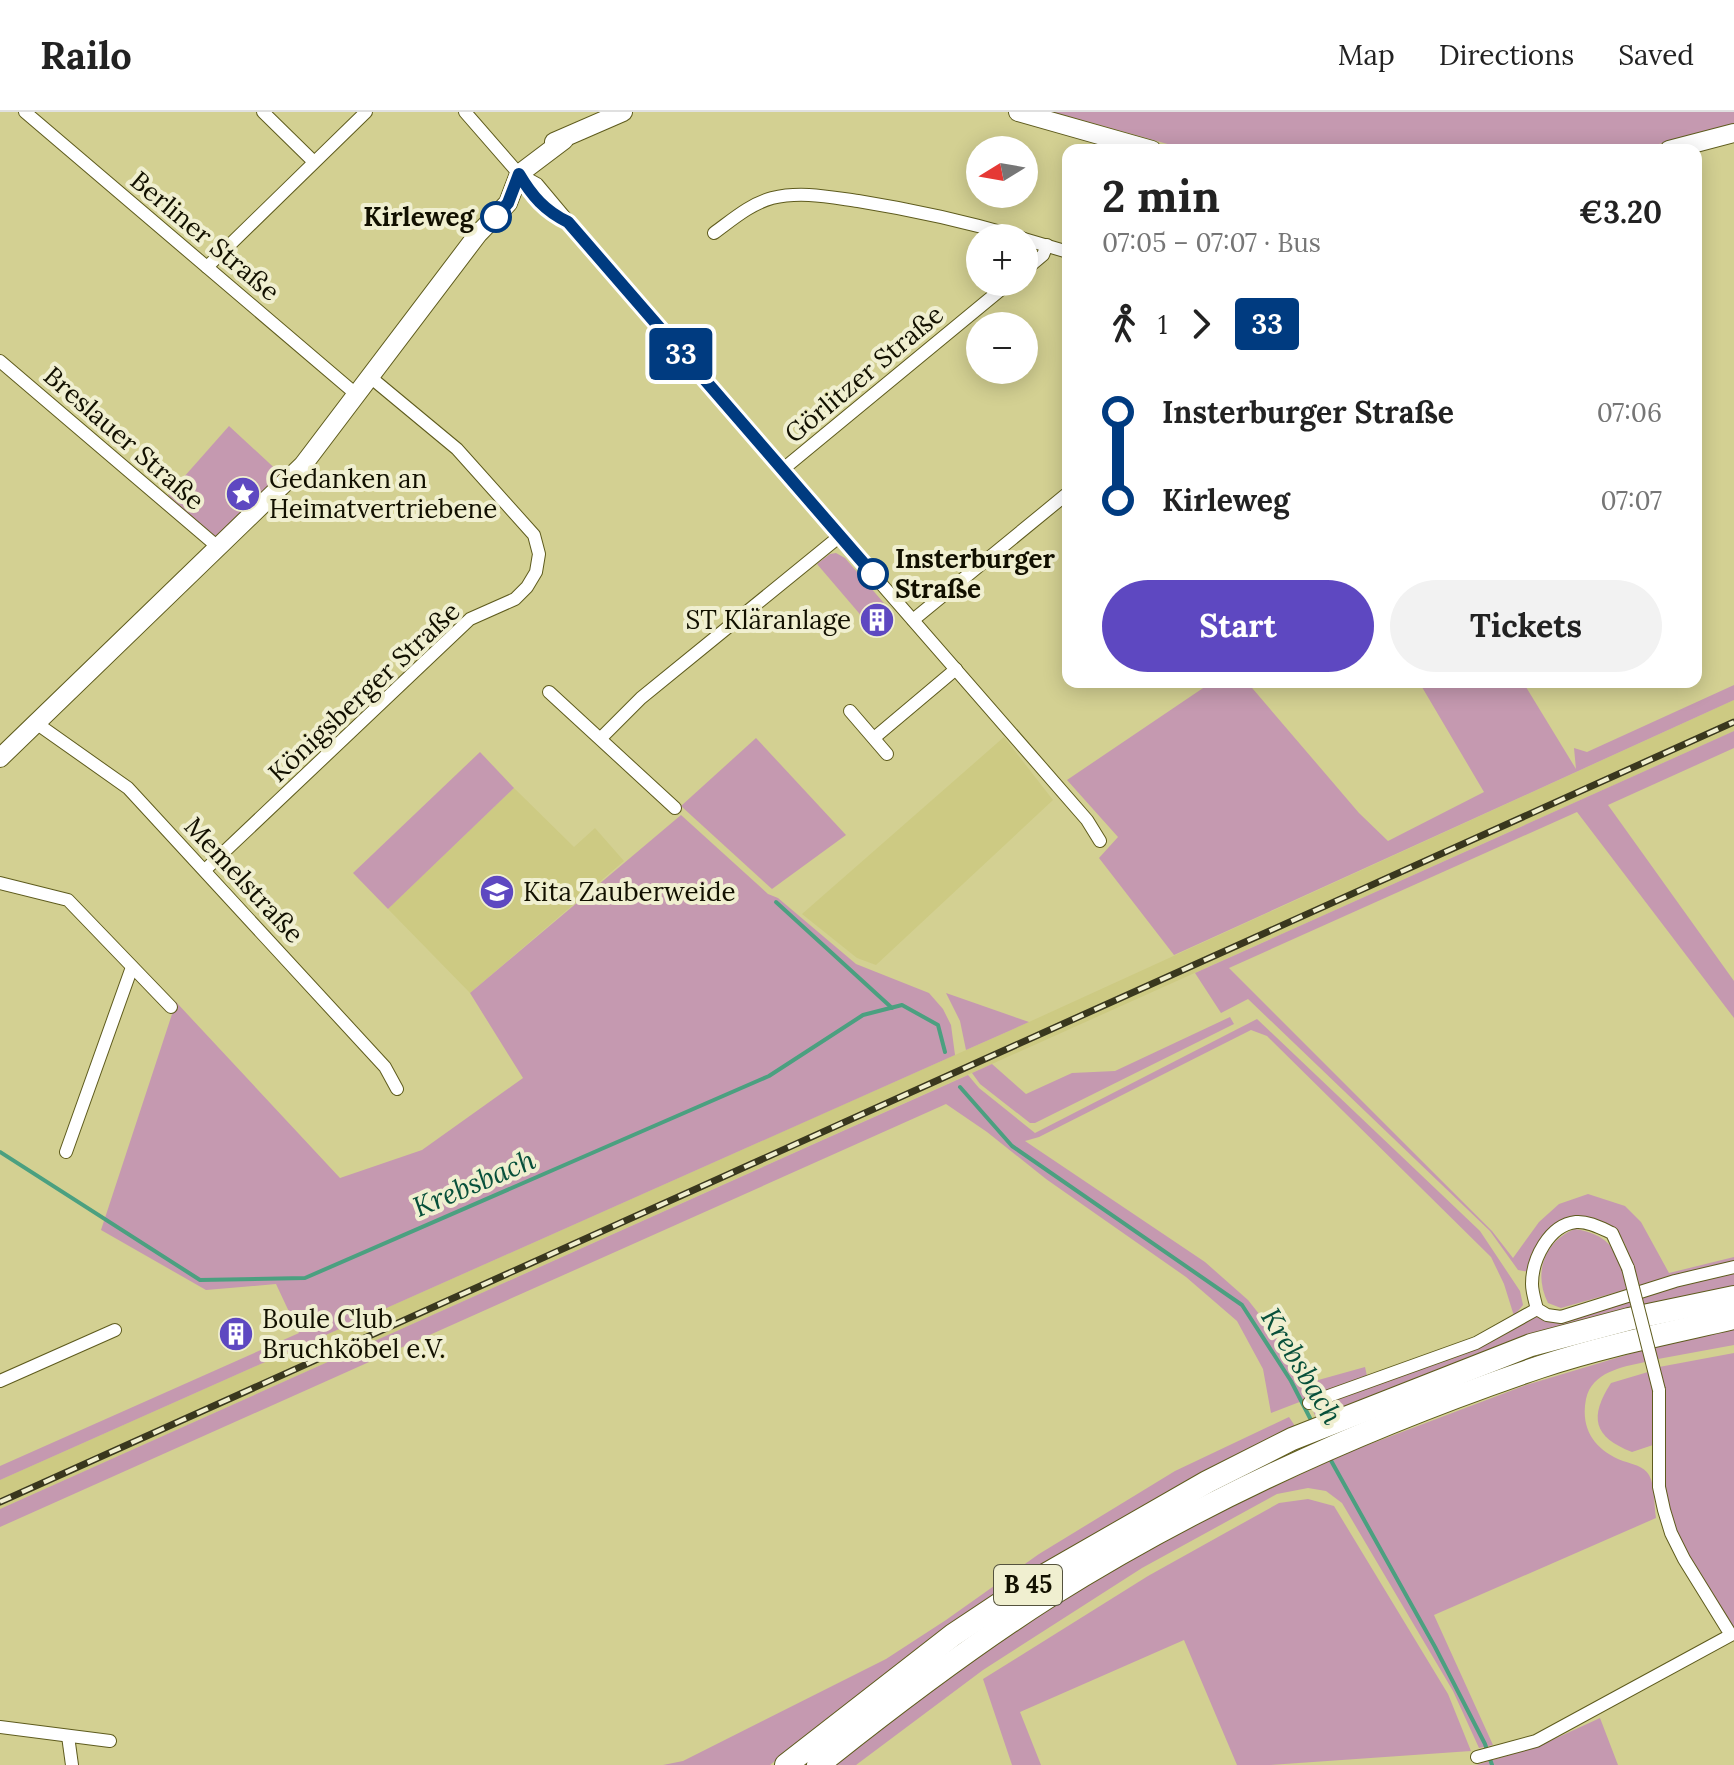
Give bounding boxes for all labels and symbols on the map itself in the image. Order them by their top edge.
north arrow [966,136,1038,208]
street label: Berliner Straße [124,164,287,308]
place label: Kirleweg [363,200,476,233]
marker: Kirleweg [481,202,511,232]
street label: Görlitzer Straße [778,298,950,450]
line badge: 33 [645,328,717,380]
street label: Breslauer Straße [37,359,211,516]
place label: Gedanken an Heimatvertriebene [269,462,497,525]
place icon: Gedanken an Heimatvertriebene [224,475,262,513]
place label: Insterburger Straße [895,542,1055,605]
marker: Insterburger Straße [858,559,888,589]
street label: Königsberger Straße [261,594,466,789]
building icon: ST Kläranlage [858,601,896,639]
place label: ST Kläranlage [685,603,851,636]
street label: Memelstraße [178,810,311,950]
school or university icon: Kita Zauberweide [478,873,516,911]
place label: Kita Zauberweide [523,875,736,908]
water label: Krebsbach [407,1141,541,1225]
water label: Krebsbach [1253,1301,1351,1431]
place label: Boule Club Bruchköbel e.V. [262,1302,446,1365]
building icon: Boule Club Bruchköbel e.V. [217,1315,255,1353]
road number: B 45 [994,1565,1062,1605]

